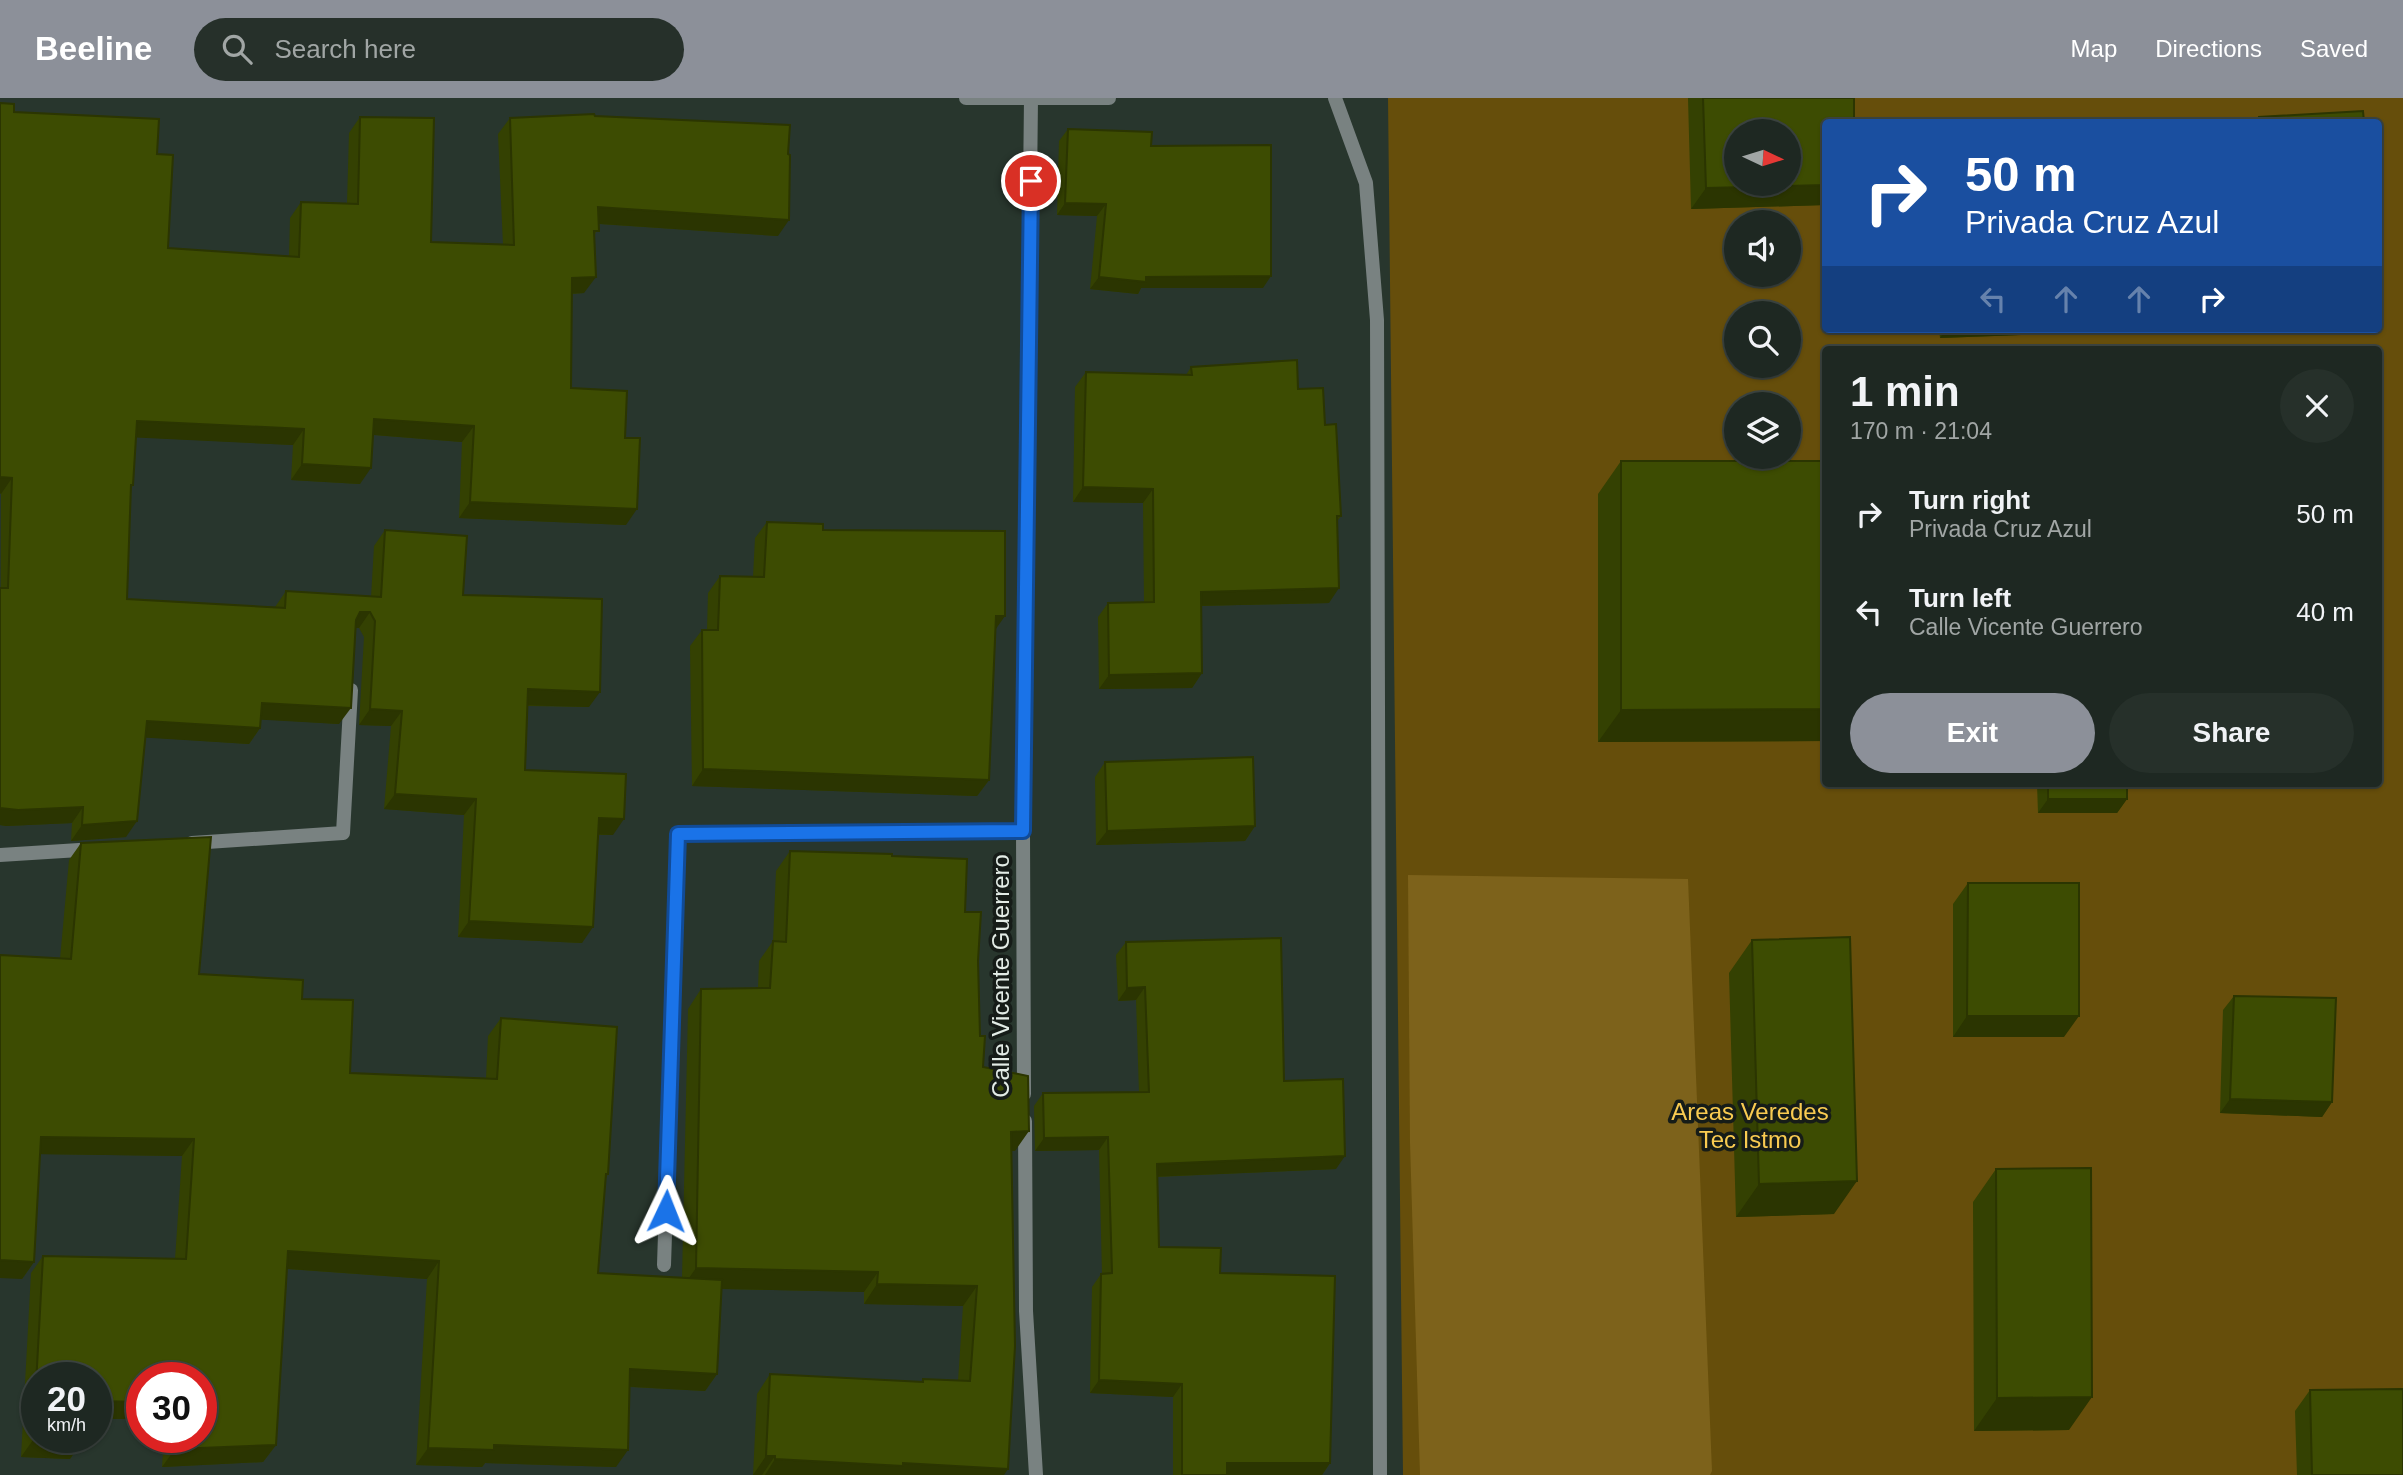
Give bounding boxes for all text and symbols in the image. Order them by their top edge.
search box [194,18,684,81]
text: Beeline [35,30,152,67]
icon: search [218,30,256,68]
text: Search here [274,34,416,64]
text: Map [2071,35,2117,62]
text: Directions [2155,35,2262,62]
text: Saved [2300,35,2368,62]
north arrow [1724,119,1801,196]
map controls [1724,119,1801,469]
icon: right [1850,147,1941,238]
text: 50 m [1965,147,2077,201]
pin [1001,151,1061,211]
icon: arrive [1012,162,1050,200]
text: Privada Cruz Azul [1965,204,2219,240]
button: sound [1724,210,1801,287]
icon: left [1974,280,2012,318]
icon: ahead [2047,280,2085,318]
icon: ahead [2120,280,2158,318]
icon: right [2193,280,2231,318]
button: search [1724,301,1801,378]
text: 1 min [1850,368,1960,415]
button: close [2280,369,2354,443]
button: layers [1724,392,1801,469]
text: 170 m · 21:04 [1850,418,1992,444]
text: Turn right [1909,485,2030,515]
icon: right [1850,495,1888,533]
text: 50 m [2296,499,2354,529]
text: Privada Cruz Azul [1909,516,2092,542]
text: Turn left [1909,583,2011,613]
icon: left [1850,593,1888,631]
text: 40 m [2296,597,2354,627]
text: Calle Vicente Guerrero [1909,614,2143,640]
button: Exit [1850,693,2095,773]
button: Share [2109,693,2354,773]
street label: Calle Vicente Guerrero [987,854,1014,1098]
park label: Areas Veredes Tec Istmo [1671,1098,1829,1153]
position arrow [629,1174,703,1248]
speed limit sign: 30 [126,1362,217,1453]
text: 20 [47,1379,86,1418]
text: km/h [47,1415,86,1435]

